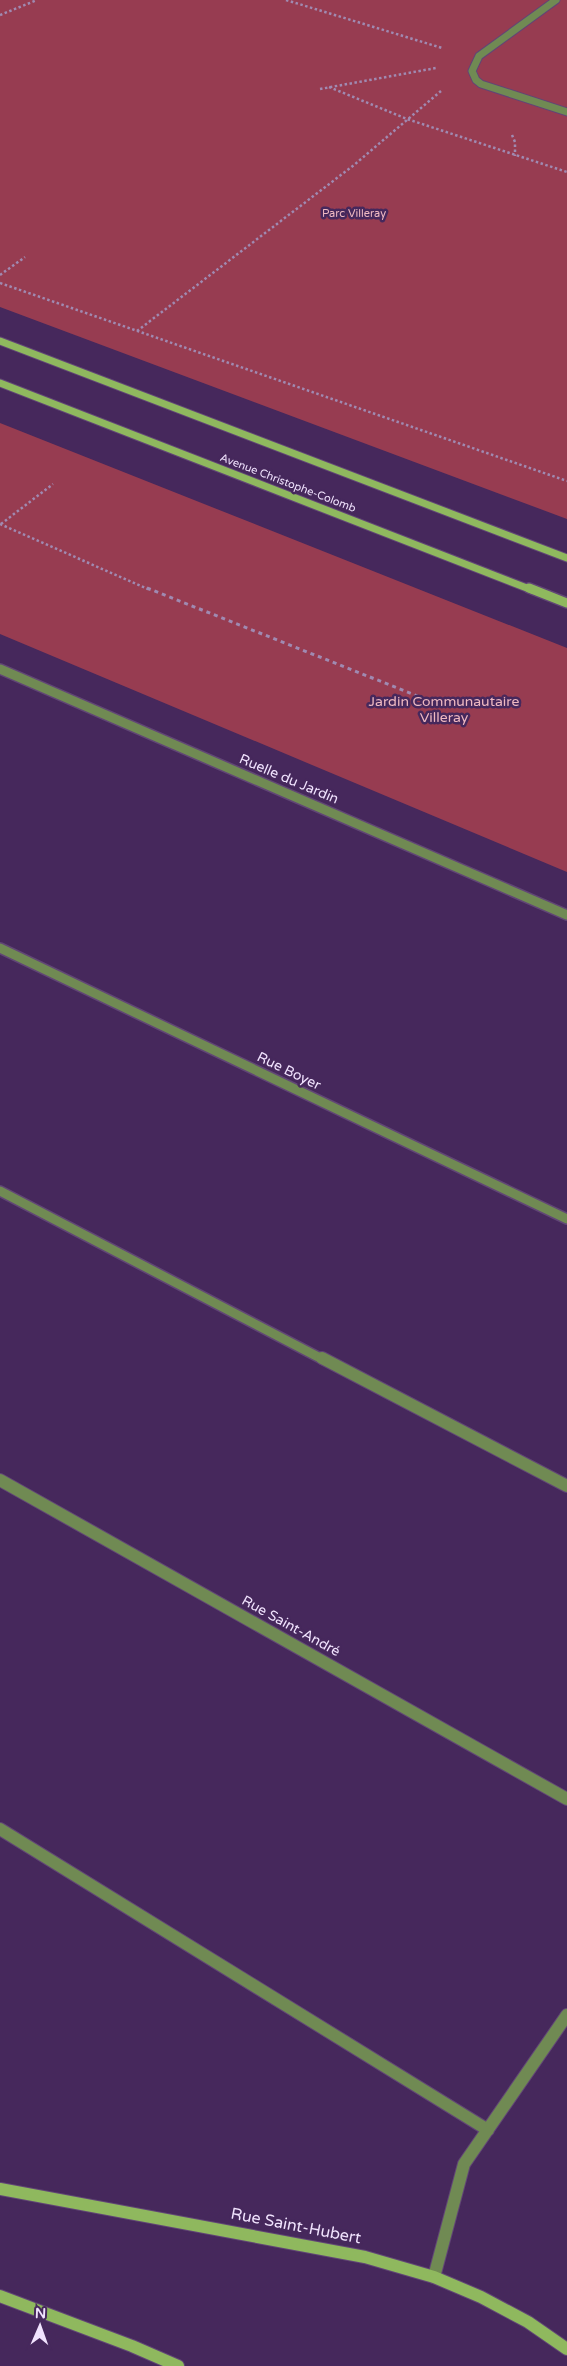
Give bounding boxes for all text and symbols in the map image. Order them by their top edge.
park label: Parc Villeray [322,207,386,220]
street label: Avenue Christophe-Colomb [218,451,358,515]
park label: Jardin Communautaire Villeray [369,693,520,726]
street label: Ruelle du Jardin [237,750,341,808]
street label: Rue Boyer [254,1048,324,1094]
street label: Rue Saint-André [239,1592,343,1660]
street label: Rue Saint-Hubert [229,2204,363,2248]
north arrow [15,2301,65,2351]
text: N [35,2305,46,2322]

